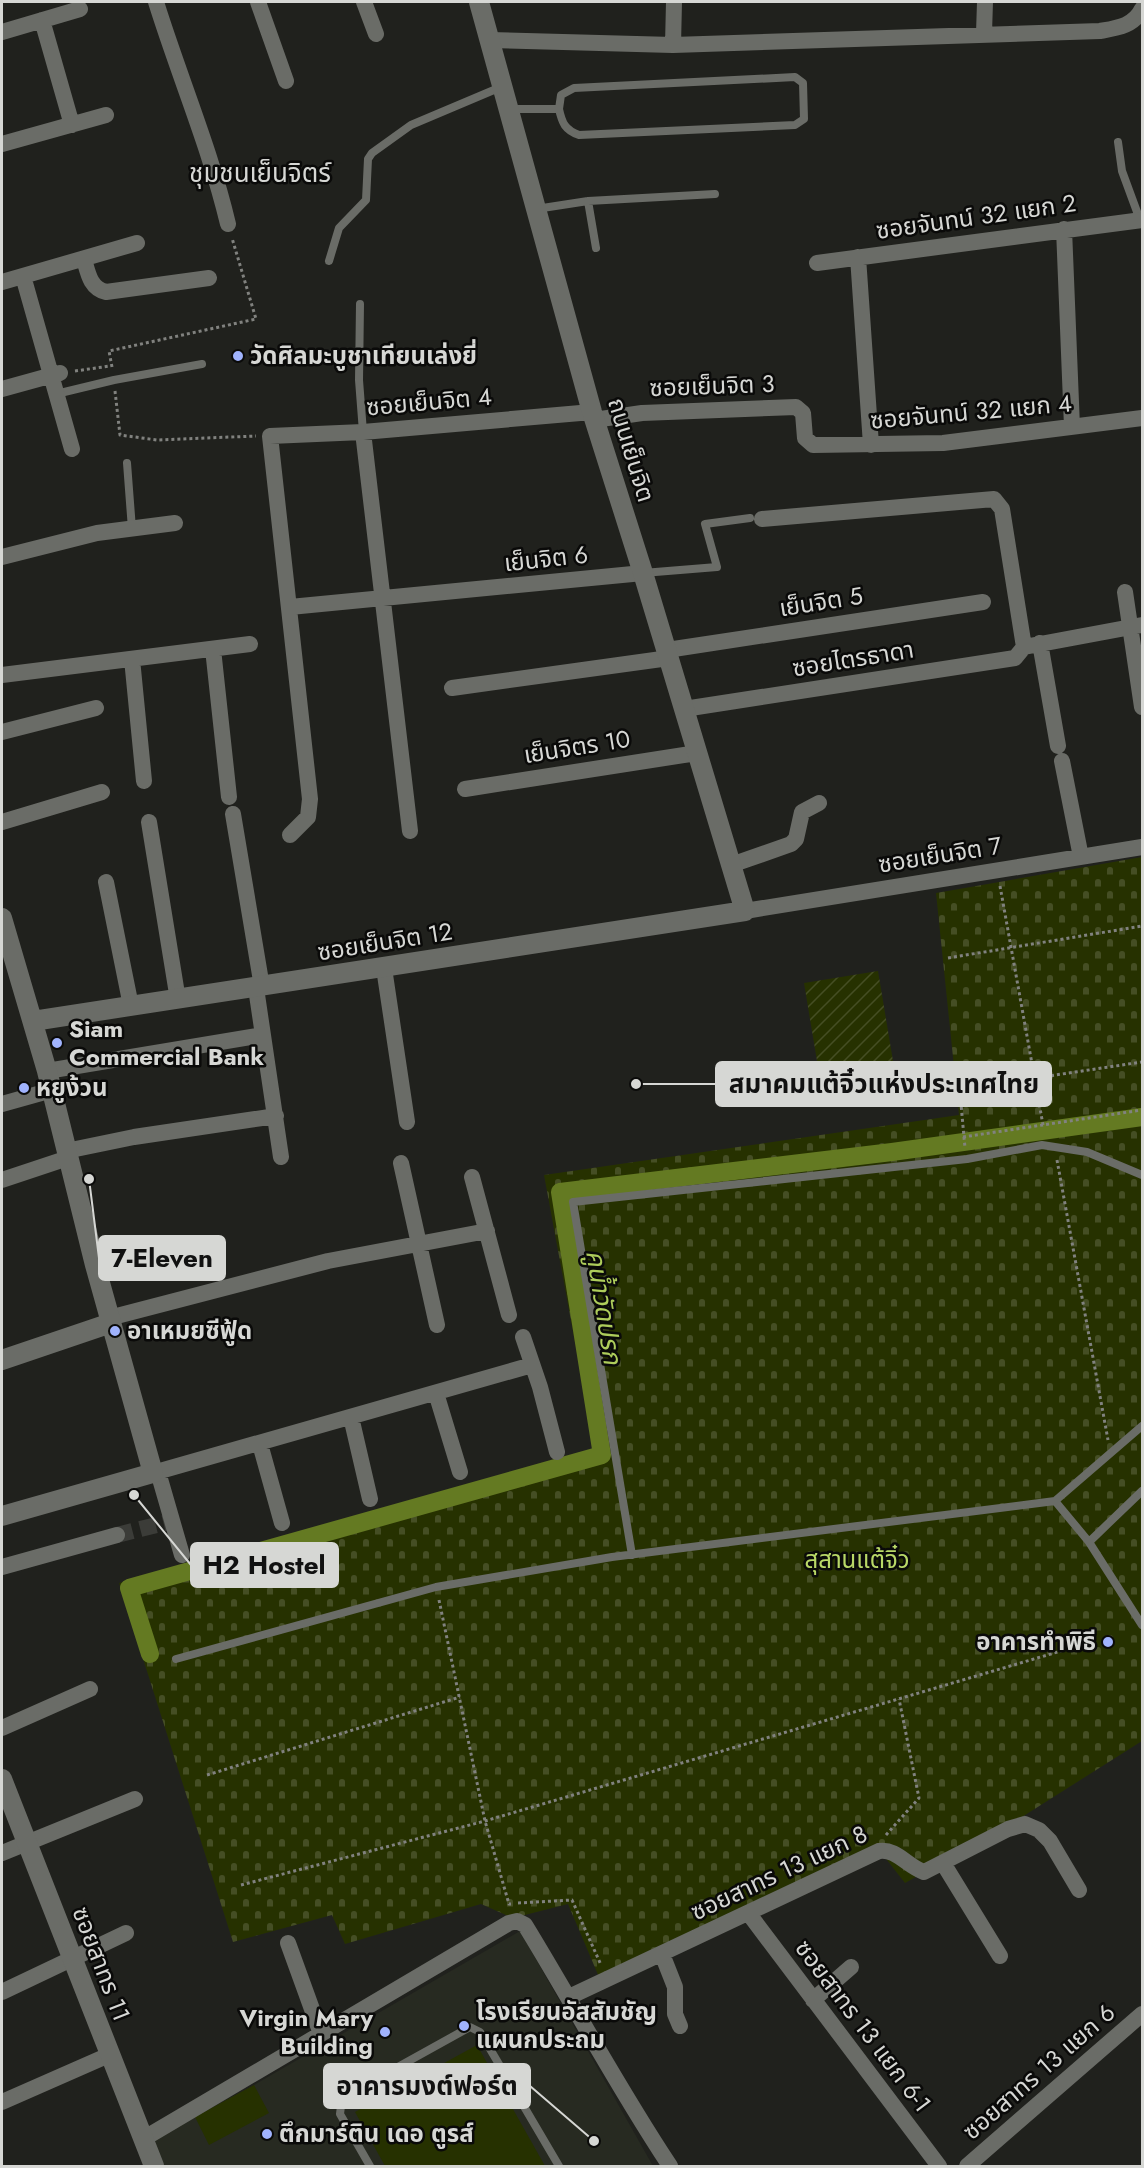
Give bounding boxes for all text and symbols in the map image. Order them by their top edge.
district label: ชุมชนเย็นจิตร์ [189,154,332,192]
street label: ซอยจันทน์ 32 แยก 2 [874,185,1078,248]
place label: วัดศิลมะบูชาเทียนเล่งยี่ [250,338,477,373]
marker: วัดศิลมะบูชาเทียนเล่งยี่ [231,349,245,363]
street label: ซอยเย็นจิต 3 [649,366,775,405]
street label: ซอยเย็นจิต 4 [365,379,493,424]
street label: ซอยจันทน์ 32 แยก 4 [869,385,1073,438]
street label: ถนนเย็นจิต [599,393,664,506]
street label: เย็นจิต 6 [502,537,590,580]
street label: เย็นจิต 5 [777,578,865,625]
street label: ซอยไตรธาดา [790,632,916,685]
street label: เย็นจิตร 10 [521,721,633,772]
street label: ซอยเย็นจิต 7 [876,827,1005,882]
street label: ซอยเย็นจิต 12 [315,914,455,969]
place label: Siam Commercial Bank [69,1011,264,1074]
marker: Siam Commercial Bank [50,1036,64,1050]
callout: สมาคมแต้จิ๋วแห่งประเทศไทย [716,1062,1051,1106]
text: สมาคมแต้จิ๋วแห่งประเทศไทย [729,1065,1039,1103]
place label: หยูง้วน [36,1070,107,1105]
marker: หยูง้วน [17,1081,31,1095]
callout: 7-Eleven [99,1236,225,1280]
text: 7-Eleven [111,1239,213,1277]
water label: คูน้ำวัดปรก [576,1247,632,1368]
place label: อาเหมยซีฟู้ด [127,1313,252,1348]
marker: อาเหมยซีฟู้ด [108,1324,122,1338]
park label: สุสานแต้จิ๋ว [804,1542,910,1577]
callout: H2 Hostel [191,1543,338,1587]
text: H2 Hostel [202,1546,326,1584]
place label: อาคารทำพิธี [976,1624,1096,1659]
marker: อาคารทำพิธี [1101,1635,1115,1649]
street label: ซอยสาทร 13 แยก 8 [685,1816,873,1929]
street label: ซอยสาทร 11 [64,1902,139,2026]
street label: ซอยสาทร 13 แยก 6-1 [787,1932,940,2119]
place label: โรงเรียนอัสสัมชัญ แผนกประถม [476,1994,657,2057]
street label: ซอยสาทร 13 แยก 6 [955,1995,1123,2148]
place label: Virgin Mary Building [239,2000,373,2063]
marker: โรงเรียนอัสสัมชัญ แผนกประถม [457,2019,471,2033]
marker: Virgin Mary Building [378,2025,392,2039]
callout: อาคารมงต์ฟอร์ต [324,2064,530,2108]
text: อาคารมงต์ฟอร์ต [336,2067,518,2105]
place label: ตึกมาร์ติน เดอ ตูรส์ [279,2116,474,2151]
marker: ตึกมาร์ติน เดอ ตูรส์ [260,2127,274,2141]

